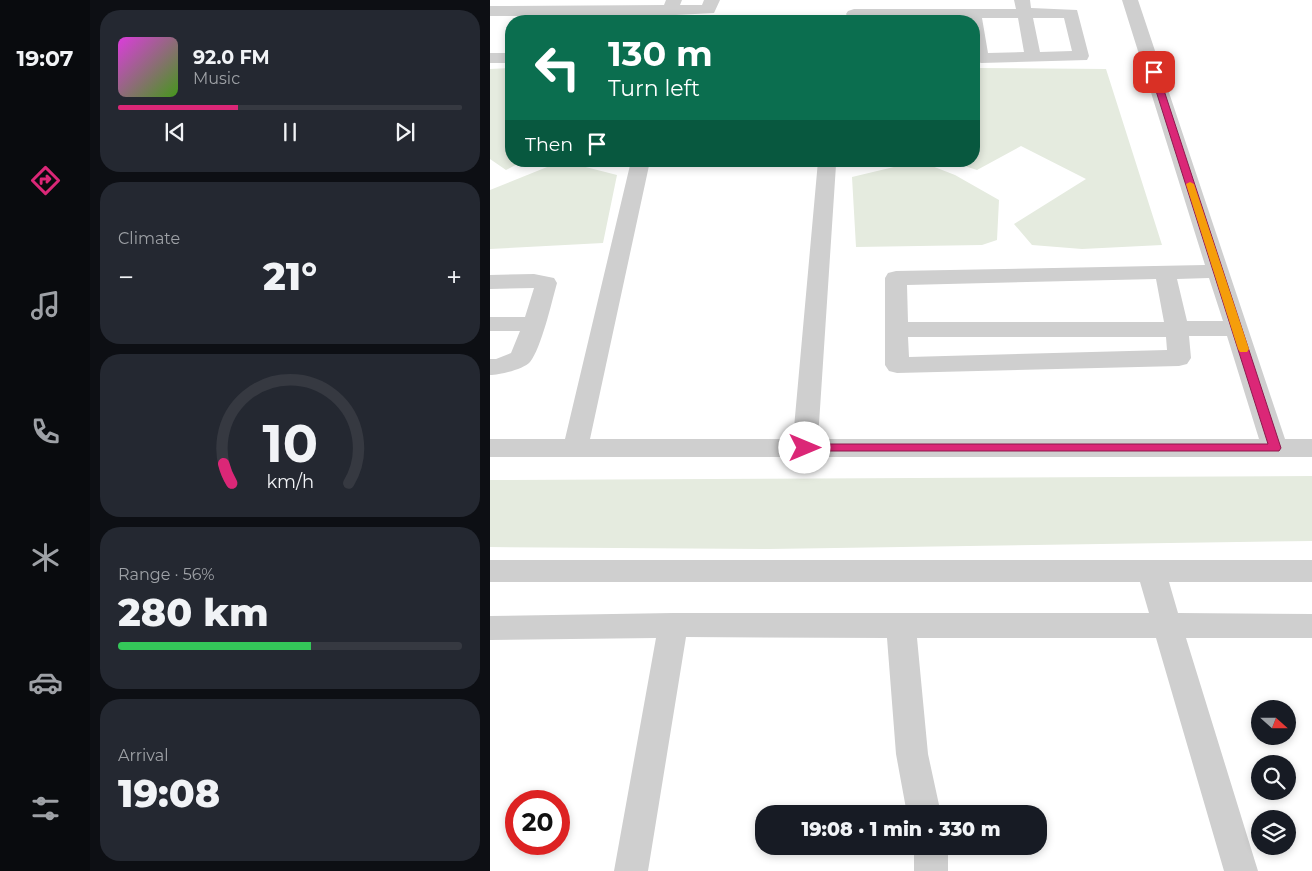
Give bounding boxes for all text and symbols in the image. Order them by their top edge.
text: 130 m [608,32,713,75]
icon: left [525,35,590,100]
text: 19:07 [17,45,73,72]
text: 92.0 FM [193,46,270,69]
pin [1133,51,1175,93]
icon: arrive [1140,58,1168,86]
text: Music [193,69,240,88]
text: Turn left [608,75,700,102]
icon: previous [161,118,189,146]
icon: pause [276,118,304,146]
icon: next [391,118,419,146]
icon: arrive [583,130,611,158]
text: Then [525,133,573,156]
icon: directions [28,163,63,198]
text: Climate [118,229,180,248]
text: 21° [263,253,317,300]
text: − [118,260,134,294]
text: + [446,260,462,294]
icon: music [28,288,63,323]
text: 10 [262,412,318,475]
icon: phone [28,414,63,449]
position arrow [778,421,830,473]
text: km/h [266,471,314,492]
icon: climate [28,540,63,575]
text: Range · 56% [118,565,215,584]
text: 280 km [118,589,269,636]
icon: car [28,665,63,700]
north arrow [1251,700,1296,745]
map controls [1251,700,1296,855]
text: Arrival [118,746,168,765]
button: search [1251,755,1296,800]
text: 19:08 [118,770,220,817]
speed limit sign: 20 [505,790,570,855]
icon: filters [28,791,63,826]
button: layers [1251,810,1296,855]
text: 19:08 · 1 min · 330 m [802,818,1001,841]

